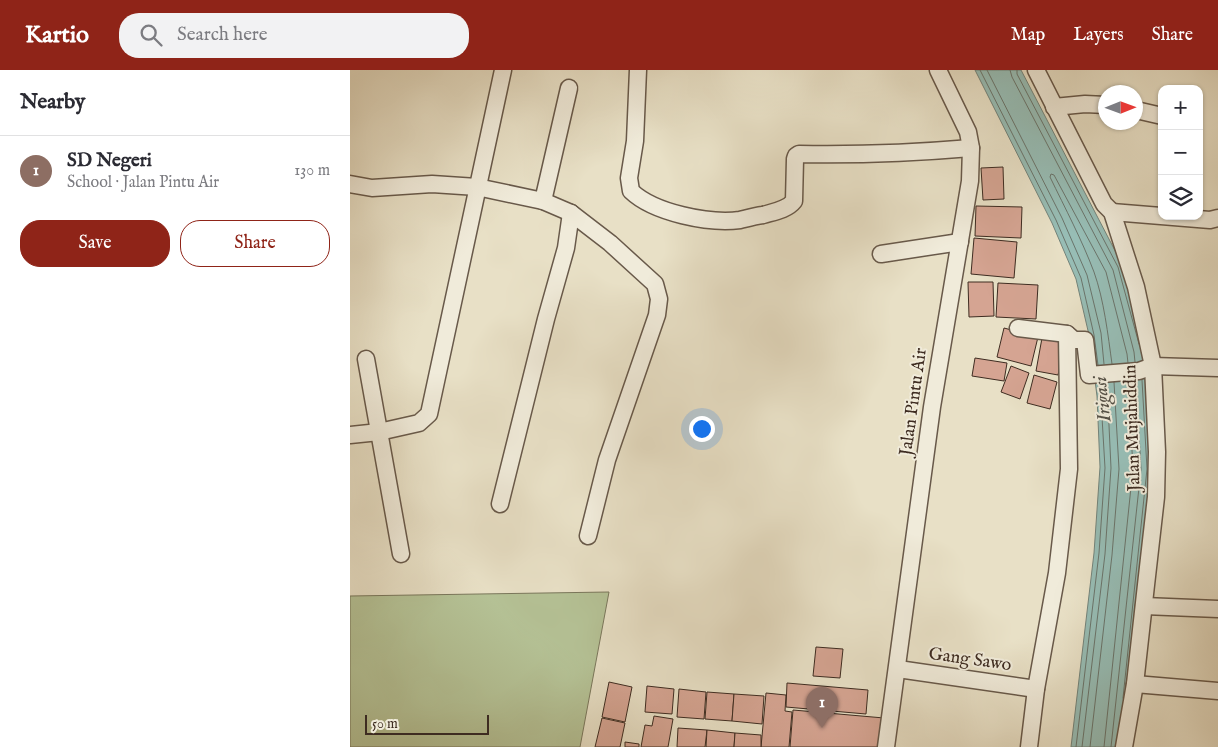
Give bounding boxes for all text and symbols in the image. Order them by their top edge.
search box [119,13,469,58]
text: Kartio [25,20,89,51]
icon: search [137,21,165,49]
text: Search here [177,23,268,47]
text: Map [1011,24,1045,47]
text: Layers [1073,24,1124,47]
text: Share [1152,24,1193,47]
north arrow [1098,85,1143,130]
map controls [1158,85,1203,220]
button: + [1158,85,1203,130]
text: Nearby [20,89,85,116]
button: − [1158,130,1203,175]
text: SD Negeri [67,149,152,173]
text: 1 [33,161,39,181]
text: 130 m [294,161,330,181]
text: School · Jalan Pintu Air [67,173,219,193]
button: layers [1158,175,1203,220]
button: Save [20,220,170,267]
button: Share [180,220,330,267]
street label: Jalan Pintu Air [895,346,933,459]
street label: Jalan Mujahiddin [1119,364,1147,494]
water label: Irigasi [1089,374,1117,424]
your location [689,416,715,442]
street label: Gang Sawo [927,643,1013,677]
pin: 1 [806,687,838,728]
scale bar [365,712,489,735]
text: 50 m [372,715,398,733]

